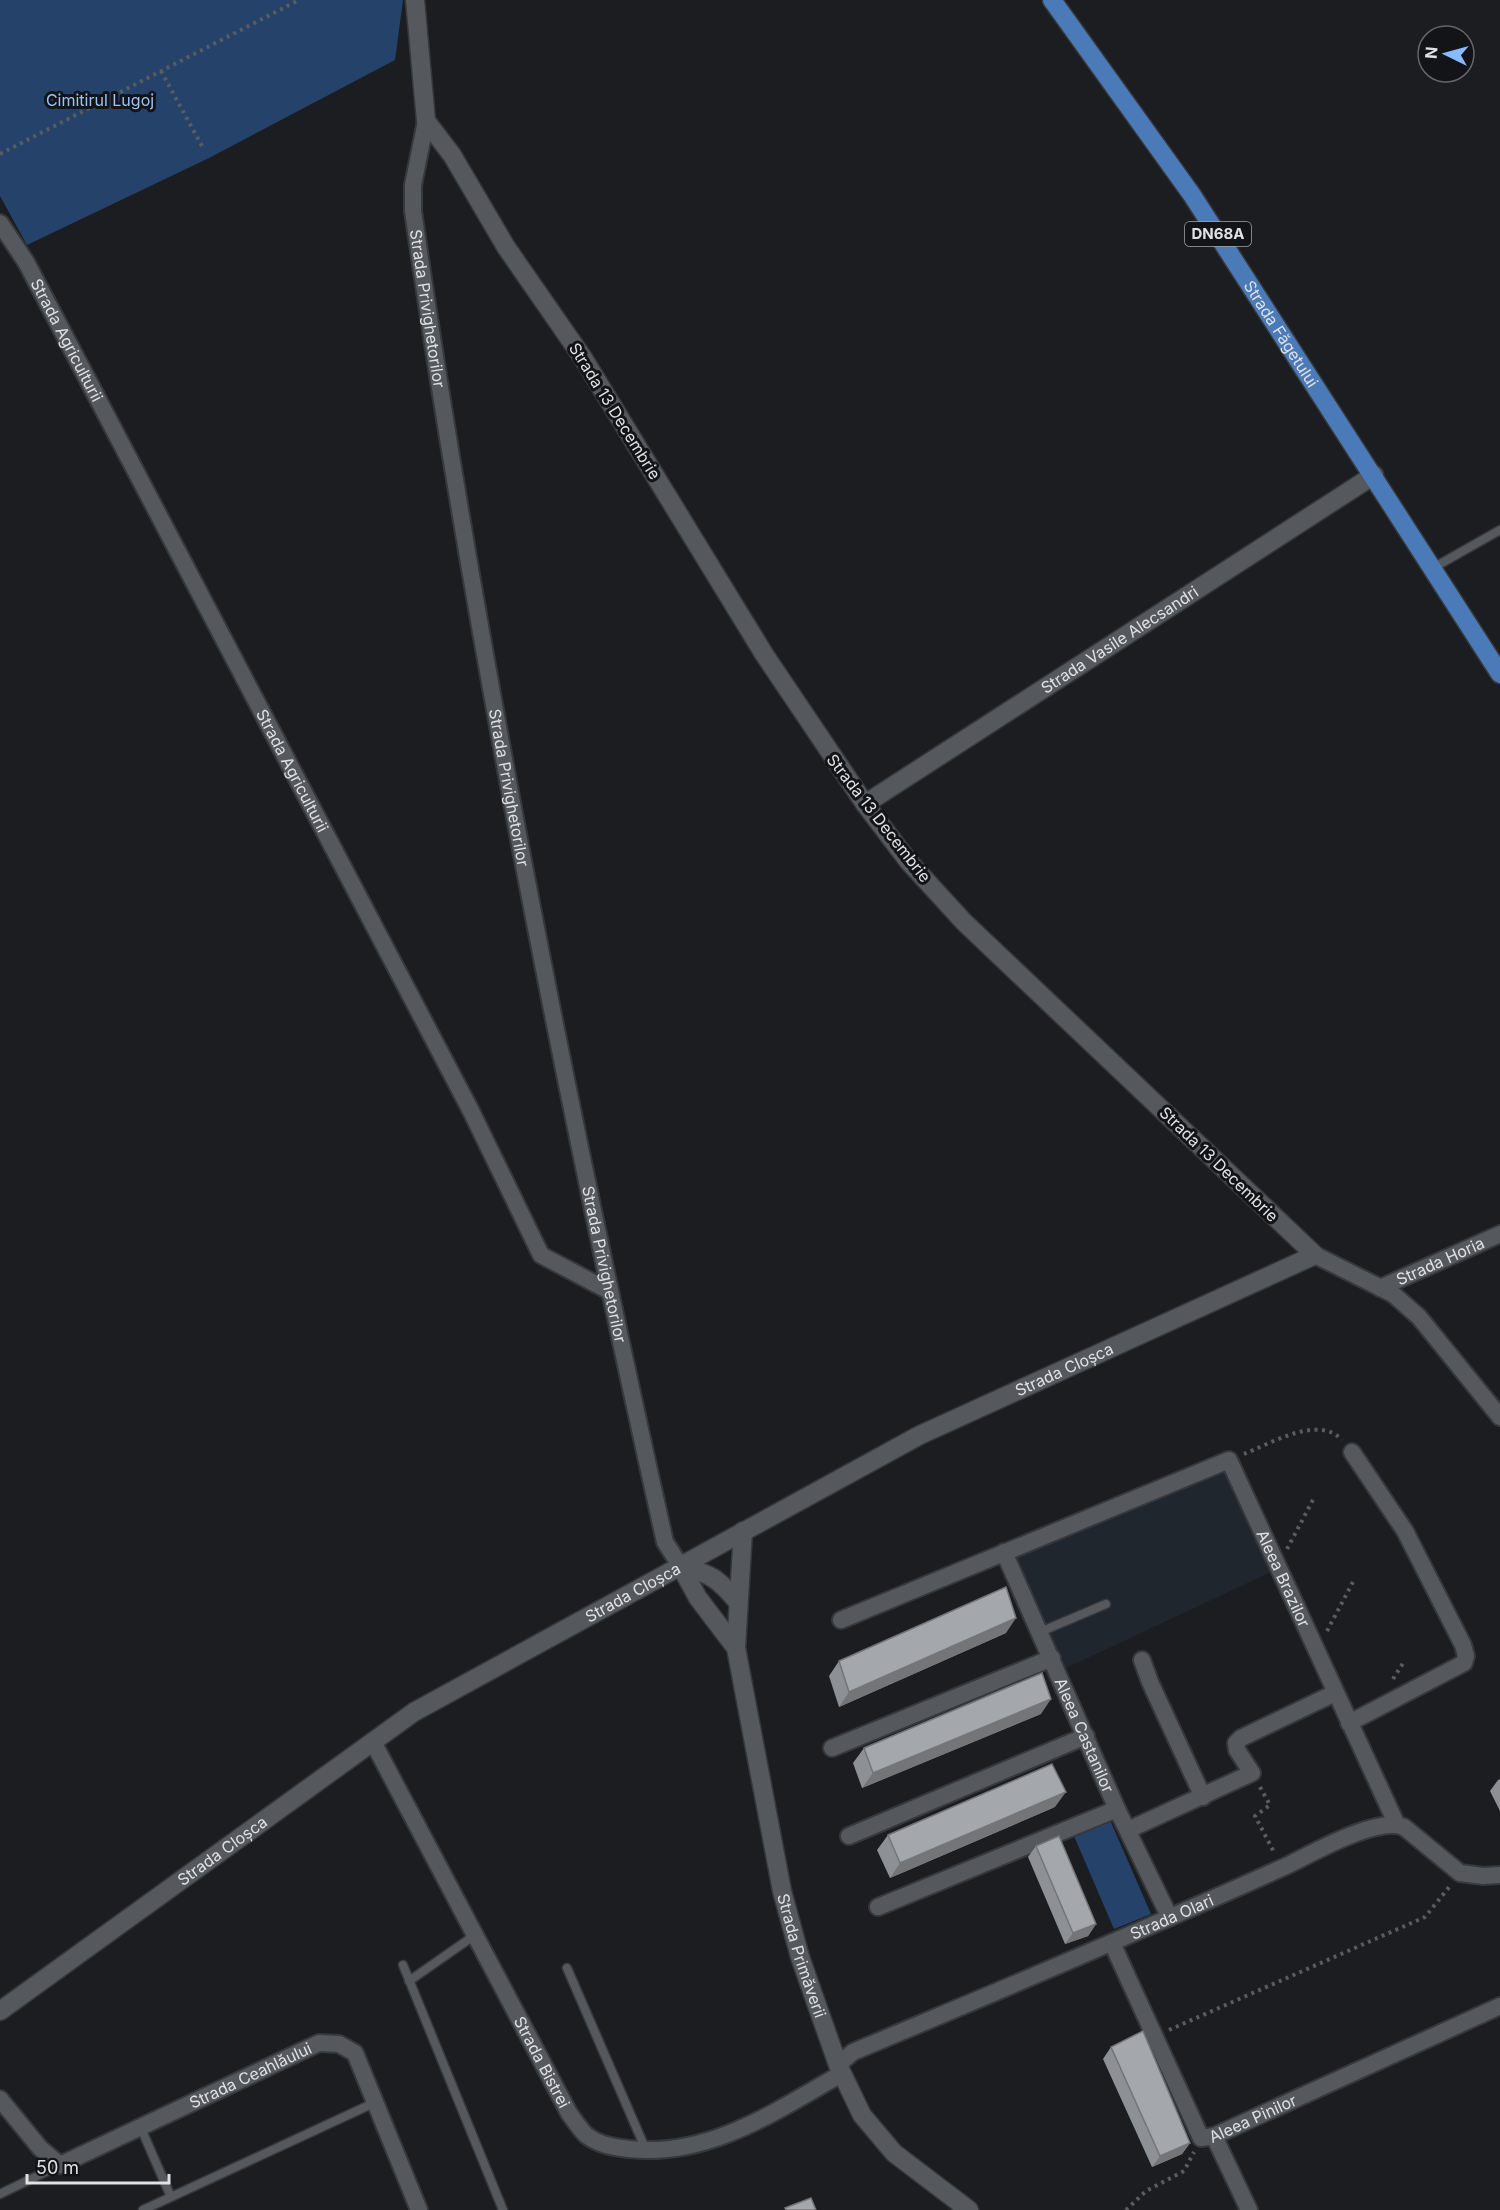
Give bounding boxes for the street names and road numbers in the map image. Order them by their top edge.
road number: DN68A [1185,222,1251,246]
street label: Strada Privighetorilor [406,228,450,389]
street label: Strada Agriculturii [26,275,107,405]
street label: Strada Făgetului [1240,277,1323,391]
street label: Strada 13 Decembrie [565,339,665,483]
street label: Strada Vasile Alecsandri [1037,581,1202,698]
street label: Strada Agriculturii [252,706,333,835]
street label: Strada Privighetorilor [485,707,534,868]
street label: Strada 13 Decembrie [823,750,935,886]
street label: Strada 13 Decembrie [1155,1102,1283,1226]
street label: Strada Privighetorilor [578,1184,631,1345]
street label: Strada Horia [1393,1232,1487,1289]
street label: Strada Cloșca [1012,1338,1116,1400]
street label: Aleea Brazilor [1252,1527,1314,1630]
street label: Strada Cloșca [582,1558,684,1626]
street label: Aleea Castanilor [1050,1675,1119,1796]
street label: Strada Cloșca [173,1812,271,1890]
street label: Strada Olari [1127,1890,1216,1944]
street label: Strada Primăverii [773,1891,831,2020]
street label: Strada Bistrei [510,2013,574,2111]
street label: Strada Ceahlăului [186,2038,315,2113]
street label: Aleea Pinilor [1206,2090,1300,2147]

